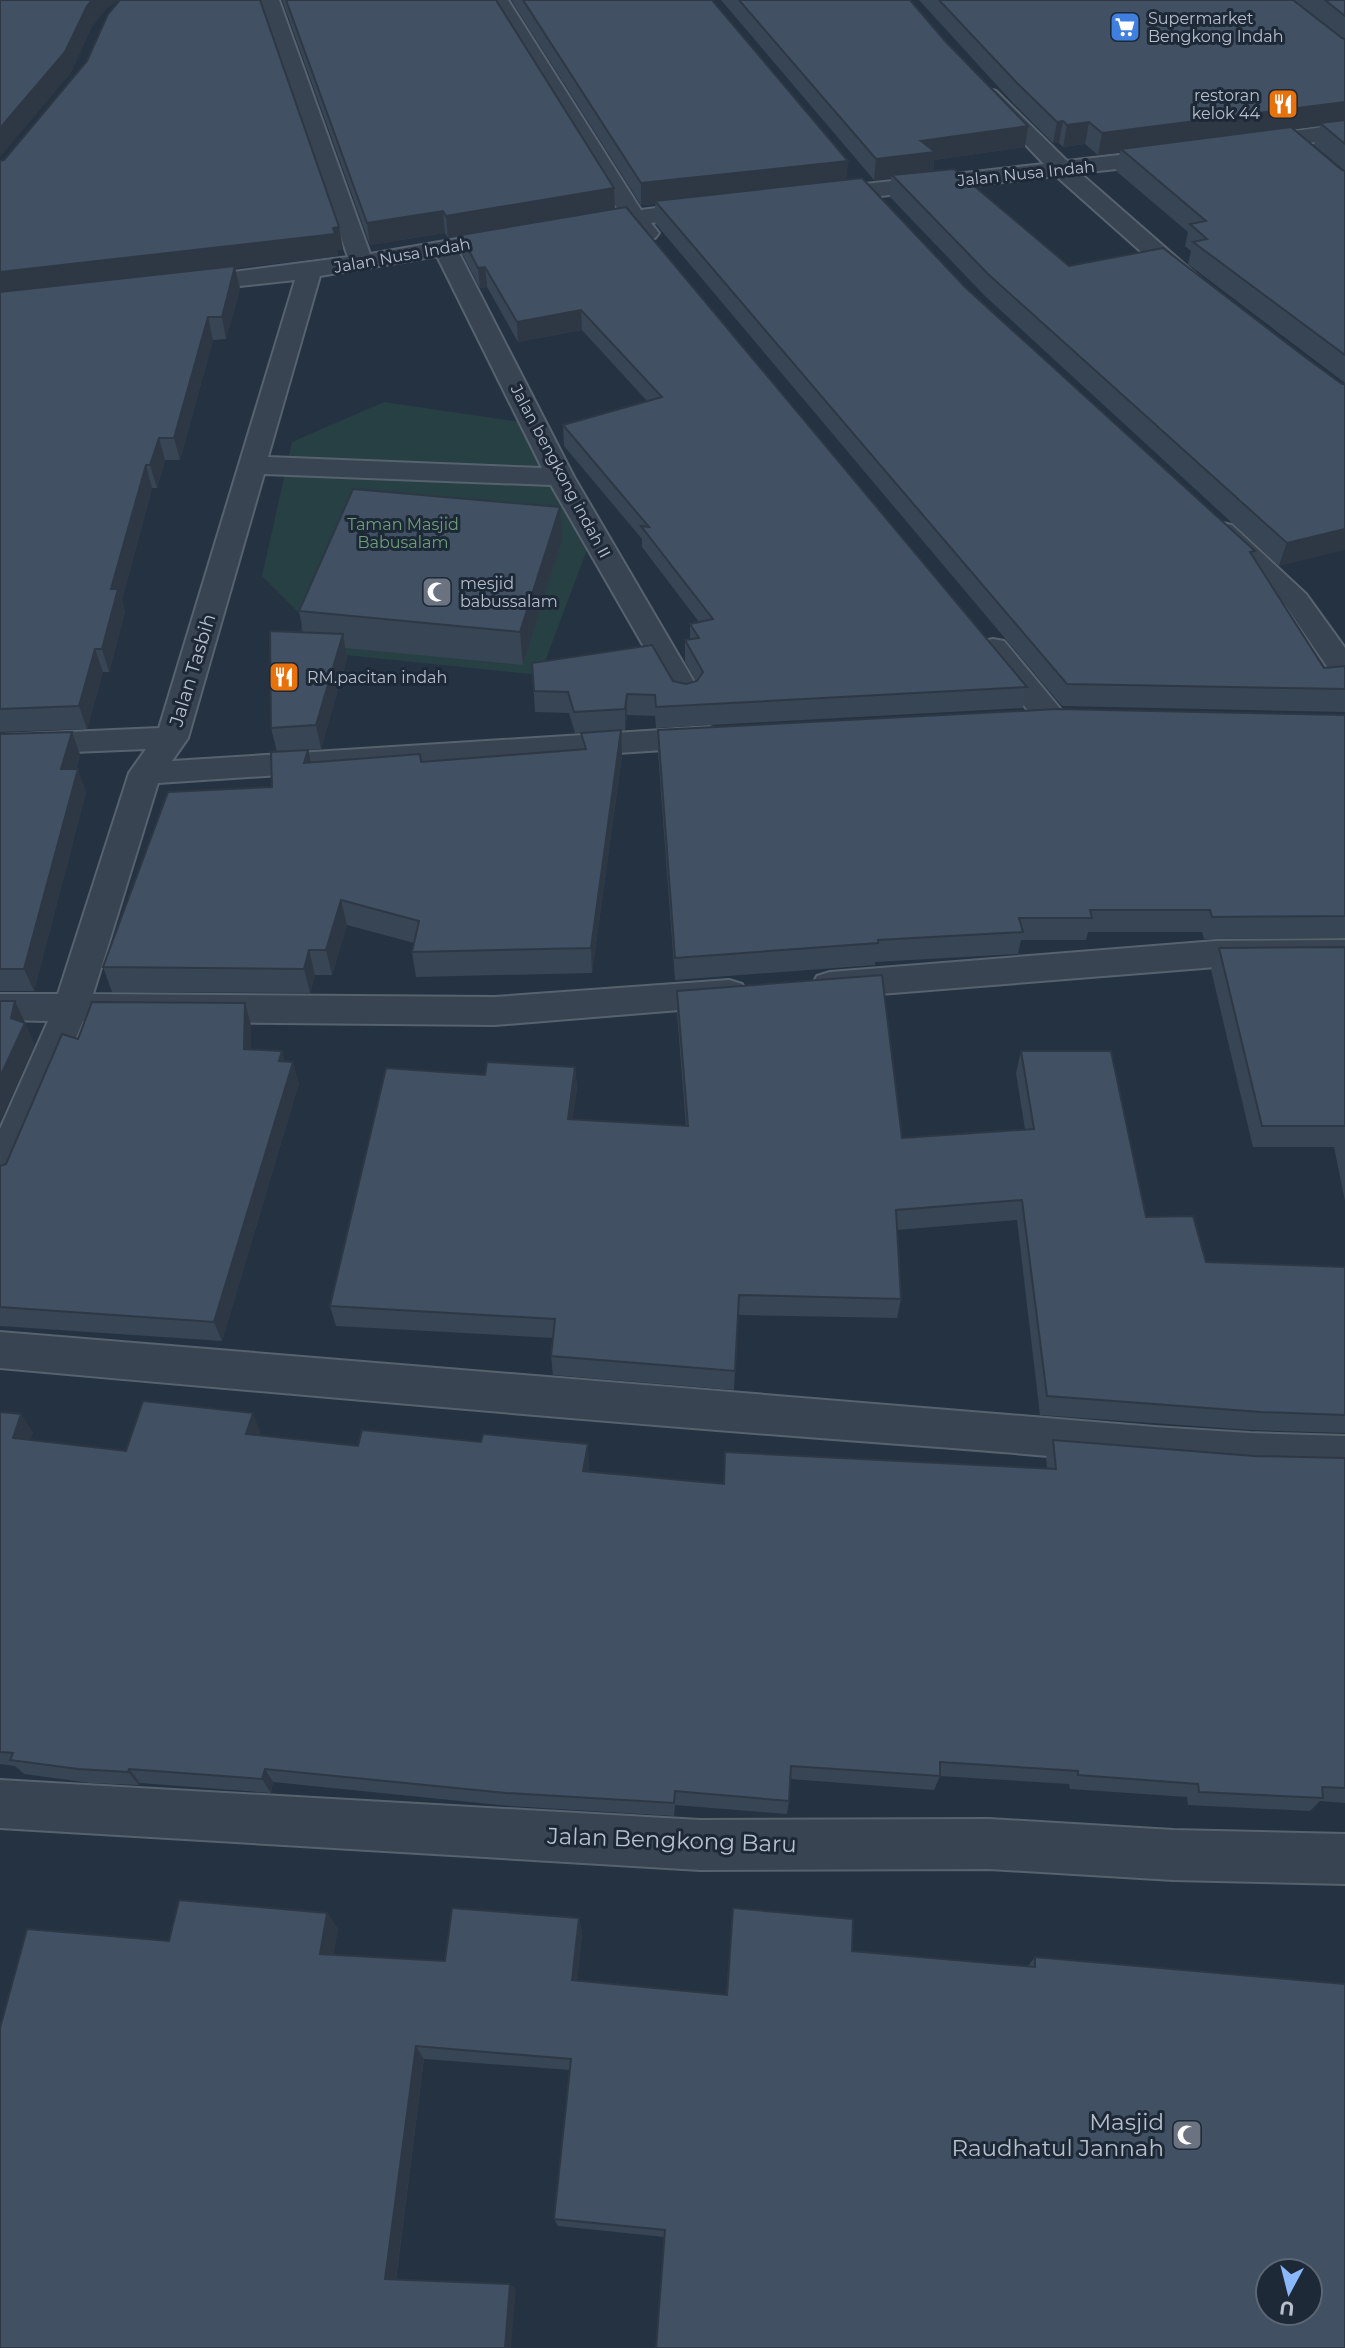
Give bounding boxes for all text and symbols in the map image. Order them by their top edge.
place label: Supermarket Bengkong Indah [1148,9,1284,46]
supermarket icon: Supermarket Bengkong Indah [1108,10,1142,44]
place label: restoran kelok 44 [1192,86,1260,123]
restaurant icon: restoran kelok 44 [1266,87,1300,121]
street label: Jalan Nusa Indah [955,157,1096,190]
street label: Jalan Nusa Indah [331,234,472,277]
street label: Jalan bengkong indah II [506,380,614,561]
park label: Taman Masjid Babusalam [347,515,459,552]
place label: mesjid babussalam [460,574,558,611]
mosque icon: mesjid babussalam [420,575,454,609]
street label: Jalan Tasbih [164,611,221,730]
restaurant icon: RM.pacitan indah [267,660,301,694]
place label: RM.pacitan indah [307,668,447,687]
street label: Jalan Bengkong Baru [546,1822,797,1858]
place label: Masjid Raudhatul Jannah [951,2108,1164,2162]
mosque icon: Masjid Raudhatul Jannah [1170,2118,1204,2152]
north arrow [1254,2257,1324,2327]
text: U [1278,2296,1296,2321]

